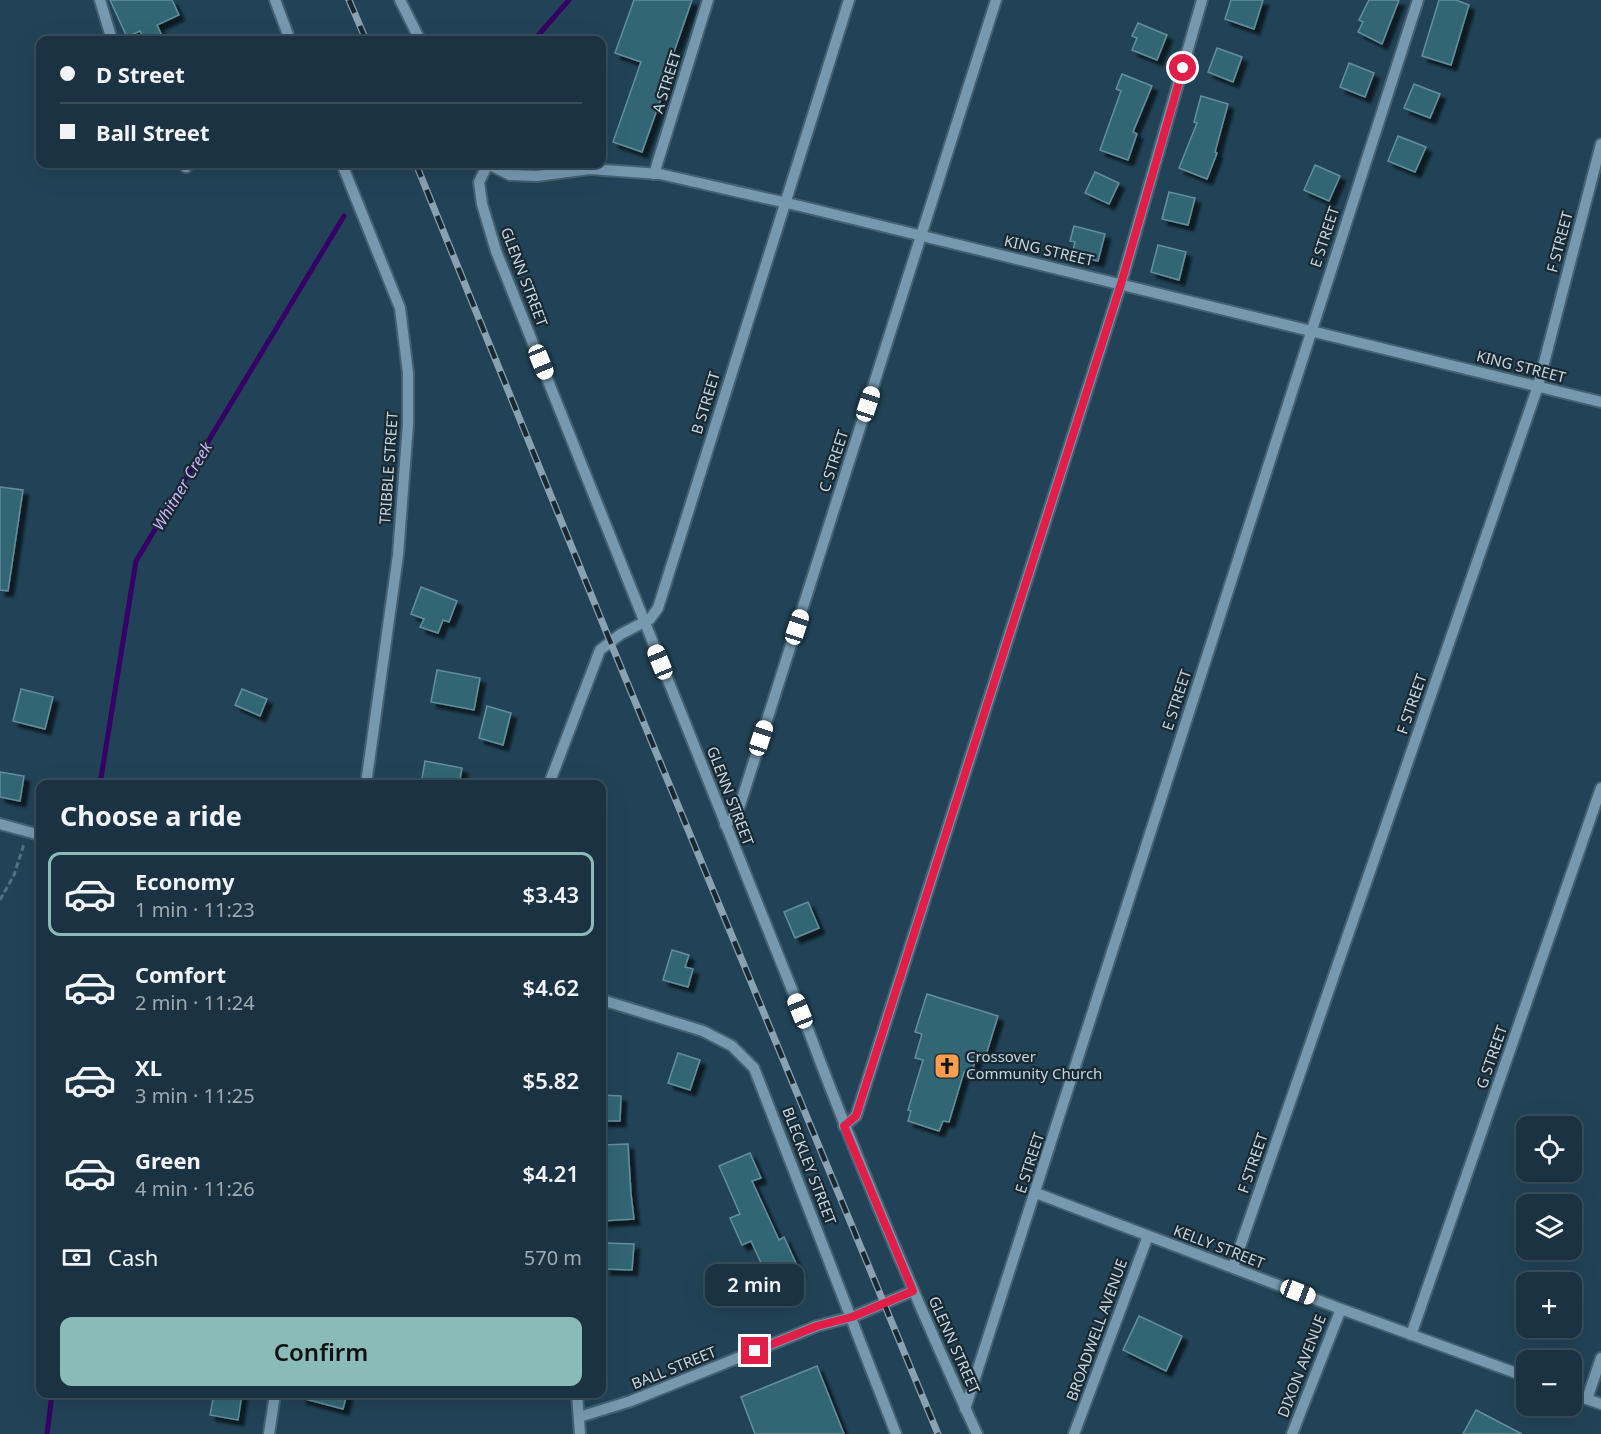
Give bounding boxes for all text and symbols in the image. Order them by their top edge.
street label: A STREET [647,47,685,115]
route start [1169,54,1196,81]
text: D Street [96,59,185,89]
text: Ball Street [96,117,210,147]
street label: E STREET [1305,203,1344,270]
street label: F STREET [1541,208,1577,275]
street label: GLENN STREET [497,224,553,330]
street label: KING STREET [1002,230,1097,270]
car [526,342,556,382]
street label: KING STREET [1474,345,1569,387]
street label: B STREET [686,368,724,437]
car [854,384,882,424]
street label: TRIBBLE STREET [374,410,402,525]
street label: C STREET [814,426,853,494]
water label: Whitner Creek [147,437,218,534]
car [783,607,811,647]
car [645,642,675,682]
street label: E STREET [1157,666,1196,733]
street label: F STREET [1391,670,1431,737]
car [747,718,775,758]
street label: GLENN STREET [703,743,759,849]
text: Choose a ride [60,797,242,834]
text: Economy [135,866,234,896]
icon: car [63,867,117,921]
text: $3.43 [523,879,579,909]
text: 1 min · 11:23 [135,896,255,923]
text: Comfort [135,959,226,989]
icon: car [63,960,117,1014]
text: $4.62 [523,972,579,1002]
text: 2 min · 11:24 [135,989,255,1016]
car [785,991,815,1031]
street label: G STREET [1471,1022,1511,1091]
place label: Crossover Community Church [966,1046,1102,1083]
church icon: Crossover Community Church [932,1051,962,1081]
text: XL [135,1052,162,1082]
icon: car [63,1053,117,1107]
text: $5.82 [523,1065,579,1095]
text: 3 min · 11:25 [135,1082,255,1109]
street label: BLECKLEY STREET [778,1104,842,1228]
map controls [1516,1116,1582,1416]
button: locate [1516,1116,1582,1182]
street label: E STREET [1010,1129,1049,1196]
street label: F STREET [1232,1129,1272,1196]
text: Green [135,1145,201,1175]
icon: car [63,1146,117,1200]
text: $4.21 [523,1158,579,1188]
text: 4 min · 11:26 [135,1175,255,1202]
button: layers [1516,1194,1582,1260]
street label: KELLY STREET [1171,1219,1268,1273]
icon: cash [60,1241,93,1274]
text: Cash [108,1242,158,1272]
text: 570 m [524,1244,582,1271]
street label: BROADWELL AVENUE [1061,1256,1131,1403]
callout: 2 min [706,1264,804,1306]
text: 2 min [727,1271,782,1298]
button: + [1516,1272,1582,1338]
car [1278,1277,1318,1307]
street label: GLENN STREET [924,1293,986,1397]
street label: DIXON AVENUE [1272,1311,1330,1420]
button: Confirm [60,1317,582,1386]
route end [741,1337,768,1364]
street label: BALL STREET [628,1341,720,1393]
button: − [1516,1350,1582,1416]

